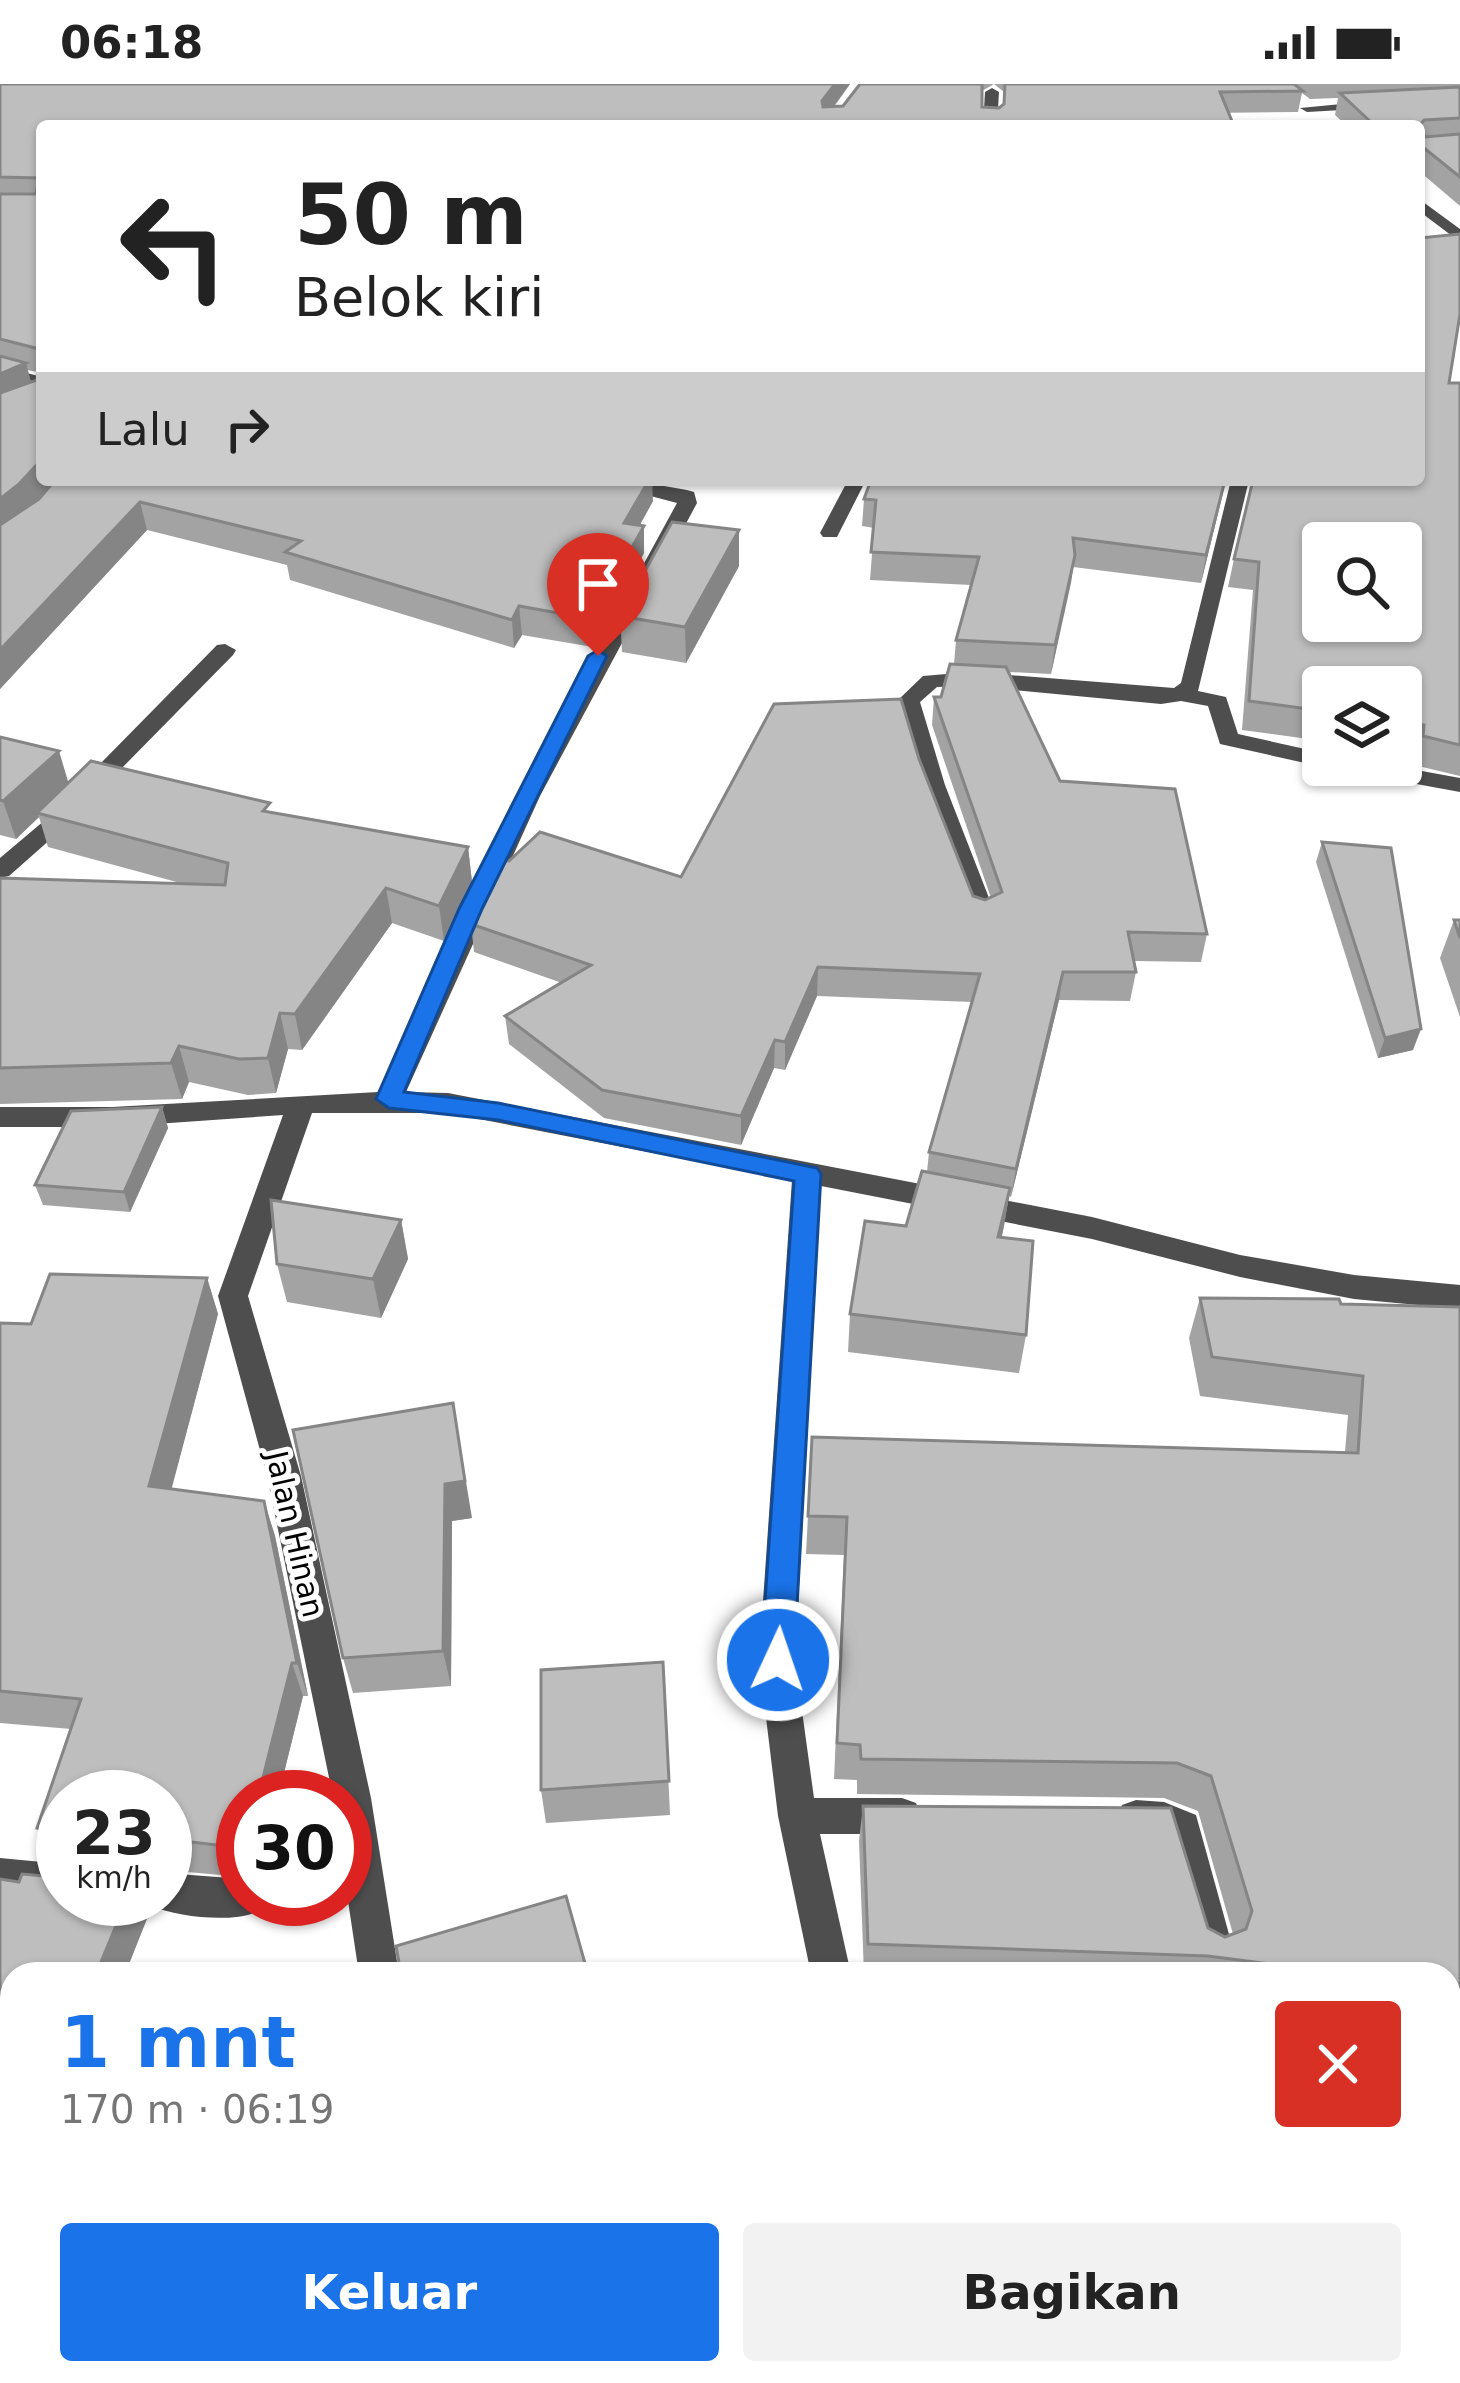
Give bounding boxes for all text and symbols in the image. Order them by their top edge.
text: 06:18 [60,16,203,69]
text: 50 m [294,166,528,264]
icon: left [96,168,252,324]
text: Belok kiri [294,266,544,329]
icon: right [214,396,280,462]
text: Lalu [96,403,190,456]
map controls [1302,522,1422,786]
button: search [1302,522,1422,642]
pin [547,533,649,656]
icon: arrive [565,551,631,617]
button: layers [1302,666,1422,786]
street label: Jalan Hinan [258,1445,331,1621]
position arrow [715,1597,841,1723]
speed limit sign: 30 [216,1770,372,1926]
text: 23 [72,1798,156,1868]
text: km/h [76,1860,152,1895]
text: 1 mnt [60,2000,296,2084]
button: close [1275,2001,1401,2127]
text: 170 m · 06:19 [60,2087,334,2132]
button: Keluar [60,2223,719,2361]
button: Bagikan [743,2223,1401,2361]

